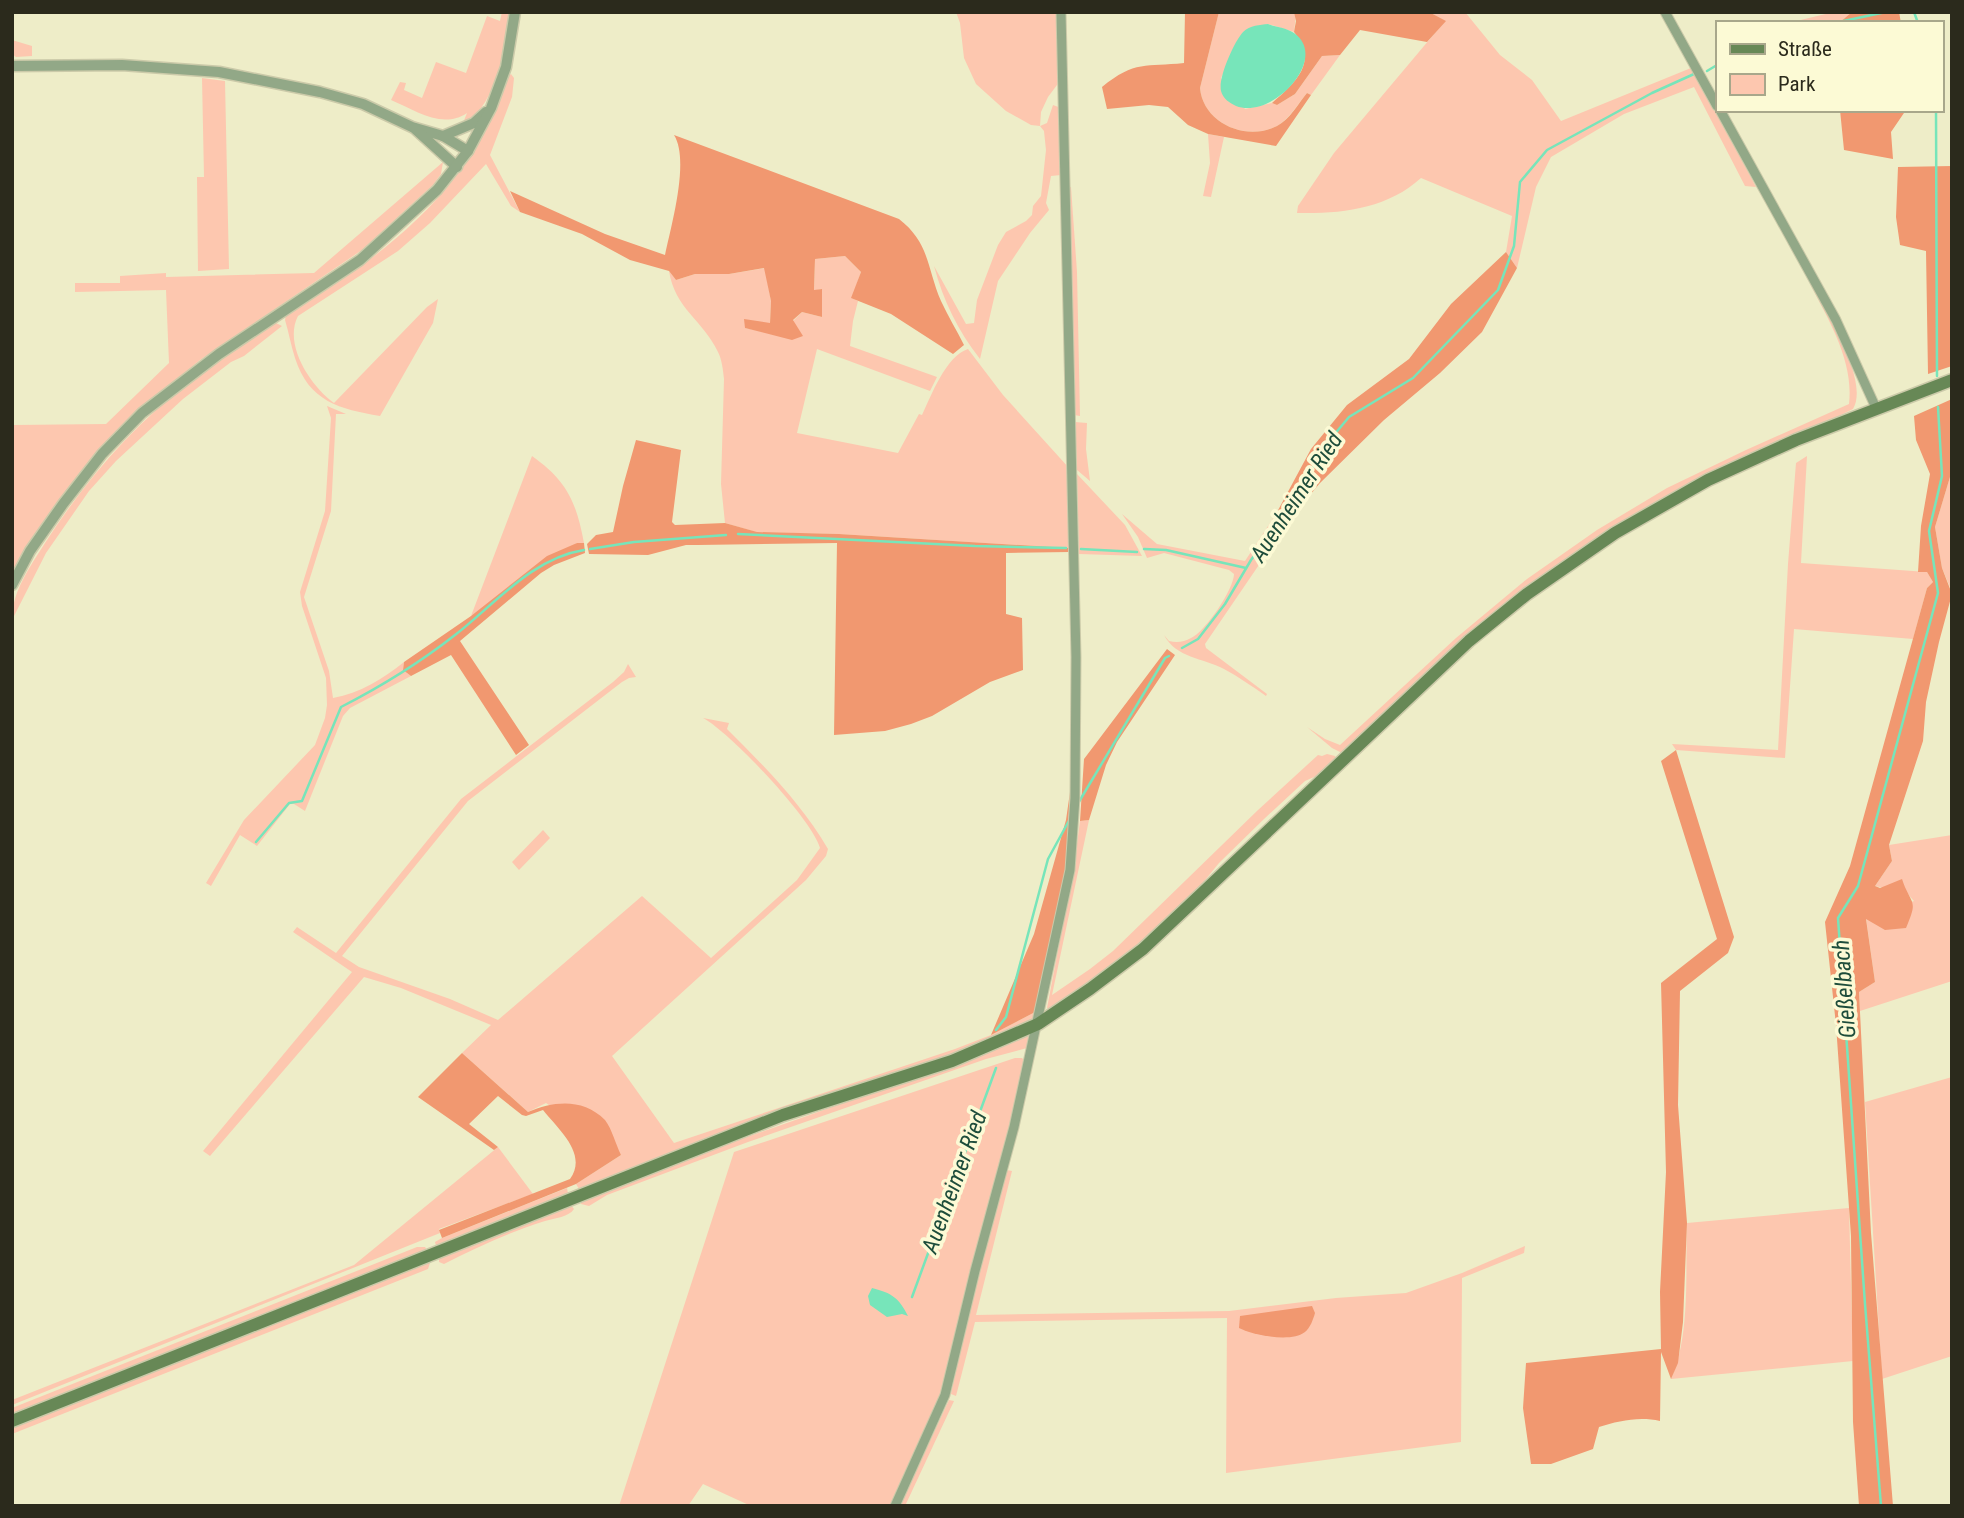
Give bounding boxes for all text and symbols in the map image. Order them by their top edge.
legend [1716,21,1943,112]
text: Straße [1778,37,1832,61]
text: Park [1778,72,1816,96]
water label: Auenheimer Ried [1244,427,1349,568]
water label: Gießelbach [1828,939,1861,1039]
water label: Auenheimer Ried [916,1107,993,1258]

